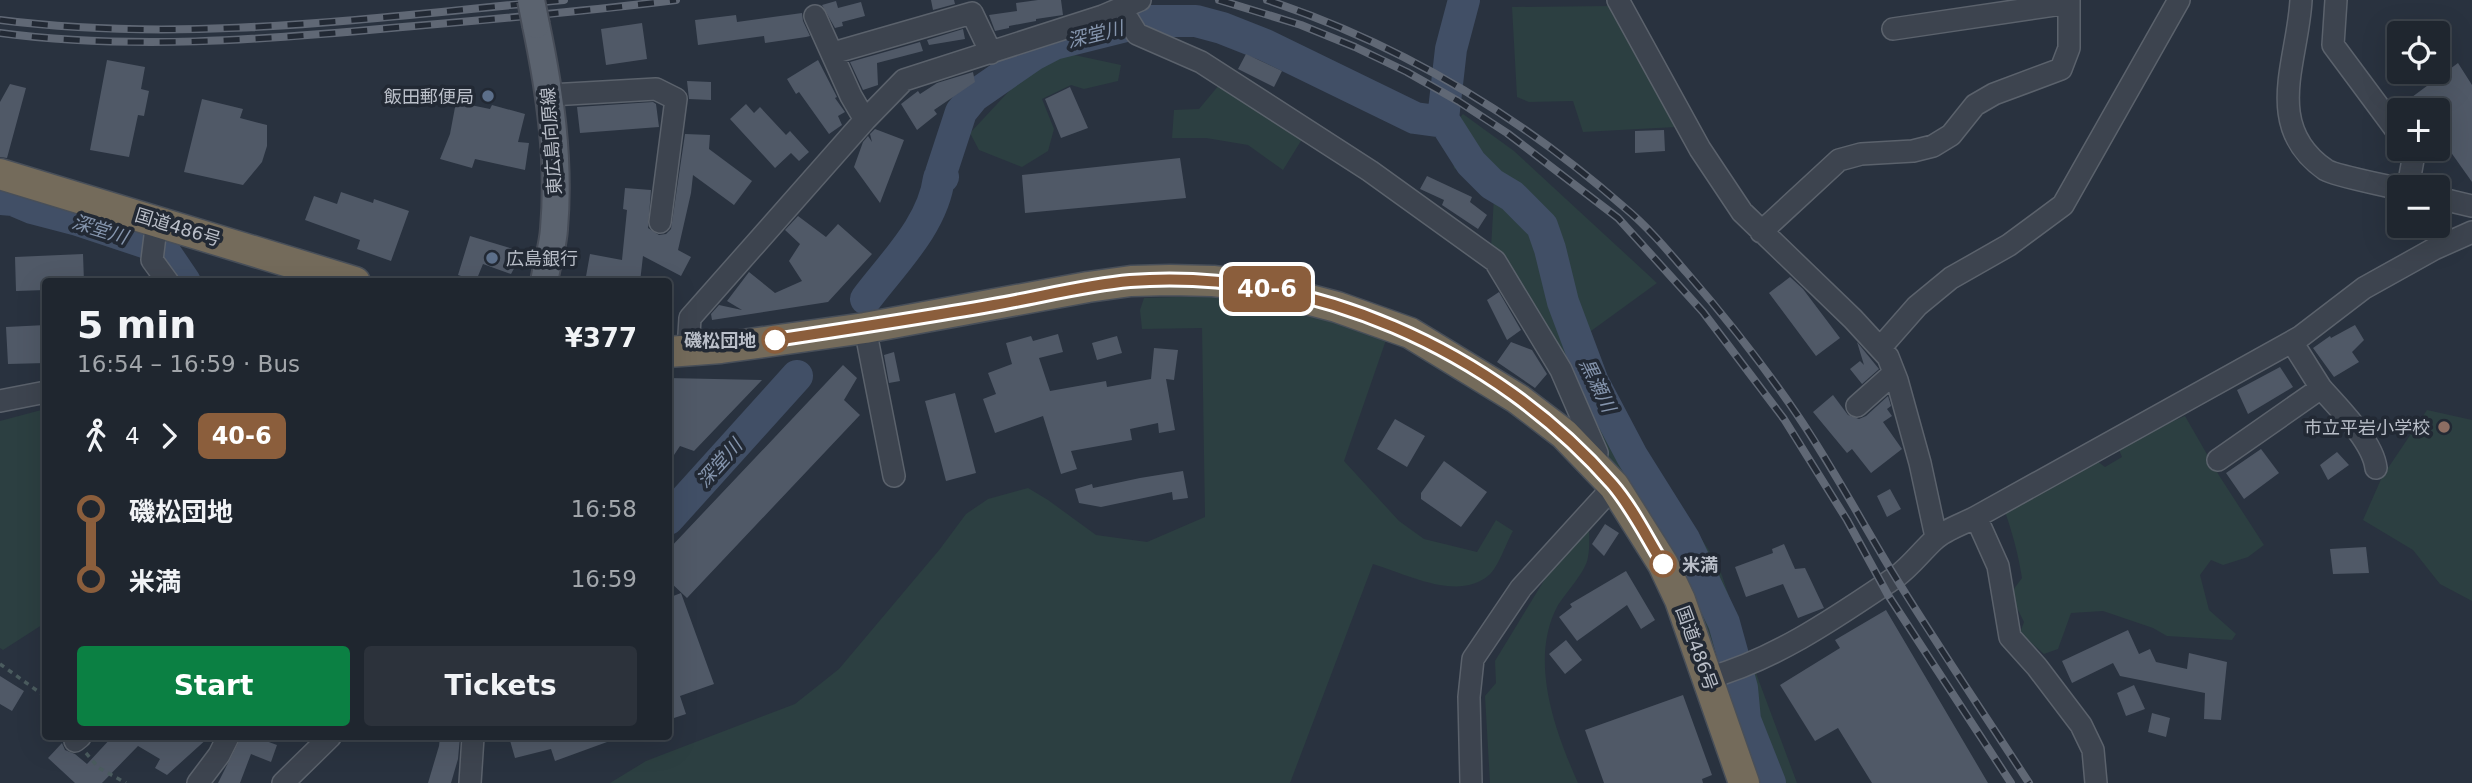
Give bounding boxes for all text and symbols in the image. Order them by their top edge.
water label: 深堂川 [1065,16,1127,52]
map controls [2387,21,2450,238]
button: locate [2387,21,2450,84]
place label: 飯田郵便局 [384,86,474,107]
street label: 東広島向原線 [537,86,565,196]
marker: 飯田郵便局 [480,88,496,104]
button: + [2387,98,2450,161]
button: − [2387,175,2450,238]
street label: 国道486号 [133,204,223,250]
water label: 深堂川 [70,210,132,248]
place label: 広島銀行 [506,248,578,269]
marker: 広島銀行 [484,250,500,266]
line badge: 40-6 [1218,266,1316,312]
text: 40-6 [1237,275,1297,303]
text: 5 min [77,303,196,347]
text: ¥377 [565,323,637,353]
marker: 磯松団地 [762,327,788,353]
place label: 磯松団地 [684,330,756,351]
text: 16:54 – 16:59 · Bus [77,351,300,377]
water label: 黒瀬川 [1576,355,1621,417]
icon: walk [77,417,115,455]
icon: forward [150,417,188,455]
place label: 市立平岩小学校 [2304,417,2430,438]
marker: 市立平岩小学校 [2436,419,2452,435]
text: 40-6 [212,422,272,450]
text: 4 [125,423,140,449]
water label: 深堂川 [692,433,748,492]
text: 16:58 [571,496,637,522]
text: 磯松団地 [129,497,233,527]
marker: 米満 [1650,551,1676,577]
place label: 米満 [1682,554,1718,575]
text: 16:59 [571,566,637,592]
text: 米満 [129,567,181,597]
street label: 国道486号 [1672,603,1722,693]
button: Start [77,646,350,726]
button: Tickets [364,646,637,726]

